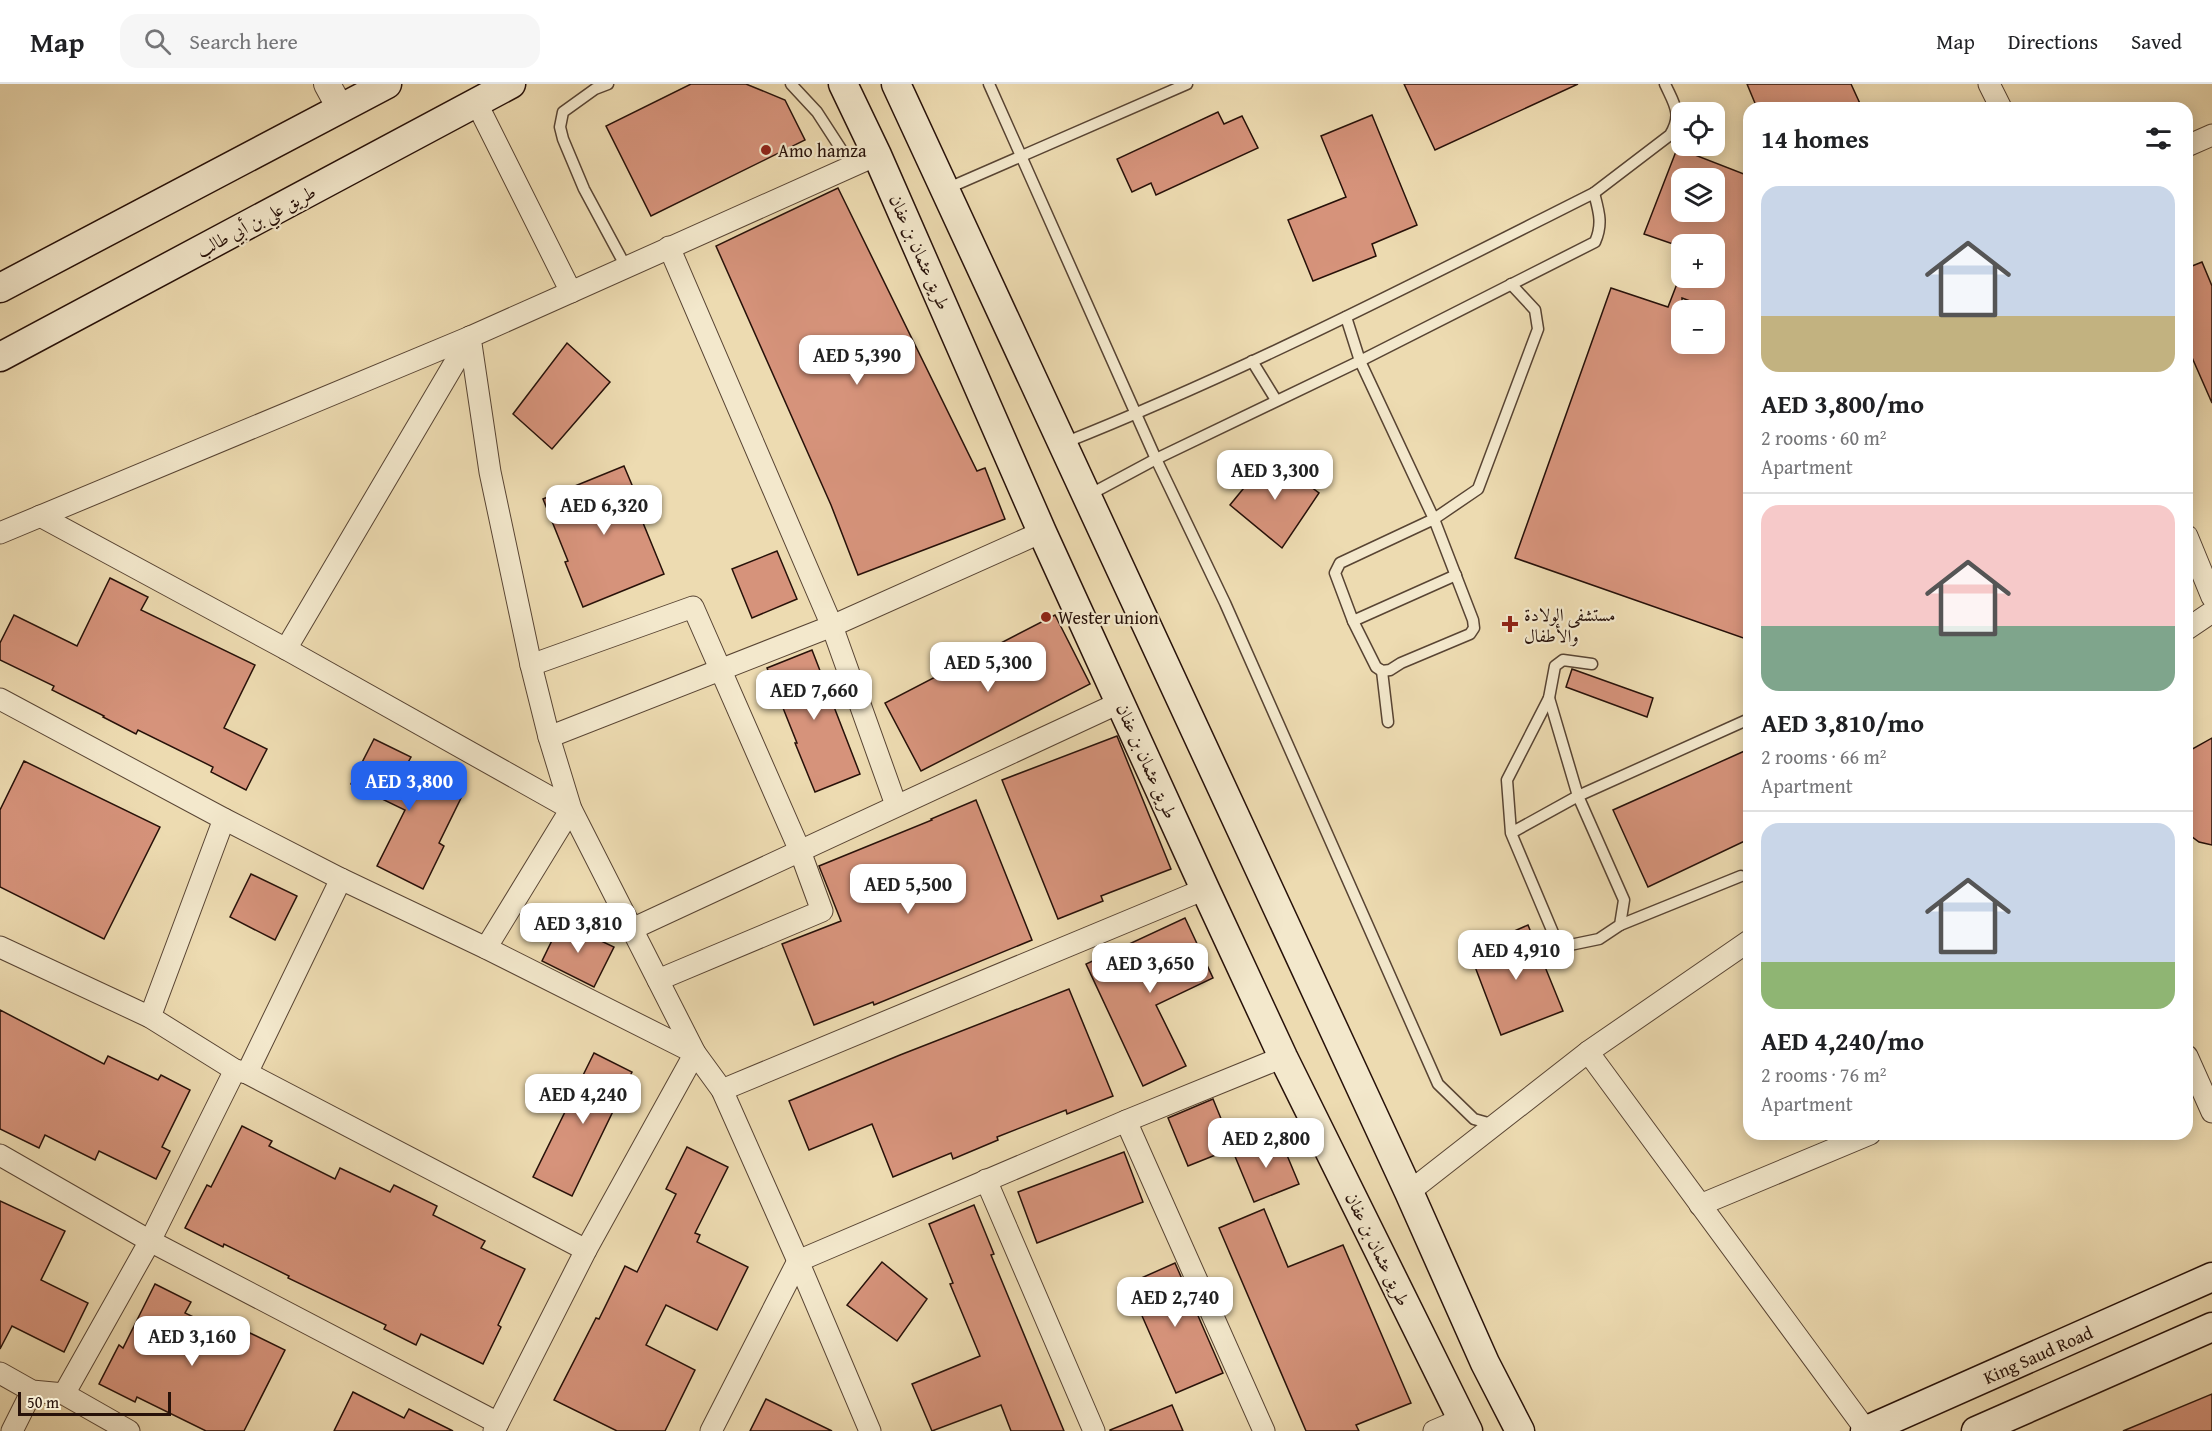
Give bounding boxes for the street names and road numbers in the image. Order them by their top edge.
street label: طريق علي بن أبي طالب [191,178,322,267]
street label: طريق عثمان بن عفان [882,190,958,314]
street label: طريق عثمان بن عفان [1109,699,1185,823]
street label: طريق عثمان بن عفان [1339,1187,1417,1311]
street label: King Saud Road [1979,1318,2097,1390]

